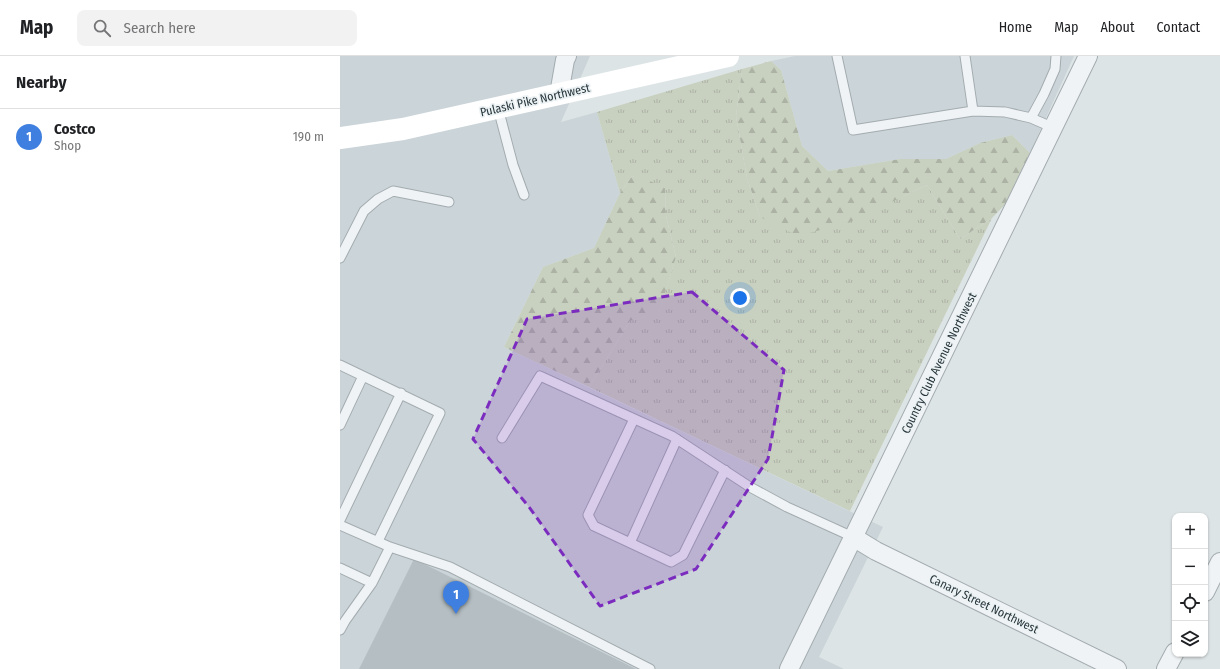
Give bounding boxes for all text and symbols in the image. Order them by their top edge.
search box [77,10,357,46]
text: Map [20,16,53,39]
icon: search [91,17,113,39]
text: Search here [123,19,196,37]
text: Home [999,19,1032,36]
text: Map [1054,19,1078,36]
text: About [1100,19,1135,36]
text: Contact [1157,19,1200,36]
text: Nearby [16,72,67,93]
street label: Pulaski Pike Northwest [479,81,591,119]
text: Costco [54,120,95,138]
text: 1 [26,129,32,144]
text: 190 m [293,129,324,144]
text: Shop [54,138,81,153]
your location [730,288,750,308]
street label: Country Club Avenue Northwest [899,290,979,436]
map controls [1172,513,1208,657]
button: + [1172,513,1208,549]
button: − [1172,549,1208,585]
street label: Canary Street Northwest [927,571,1041,637]
pin: 1 [443,581,469,614]
button: locate [1172,585,1208,621]
button: layers [1172,621,1208,657]

